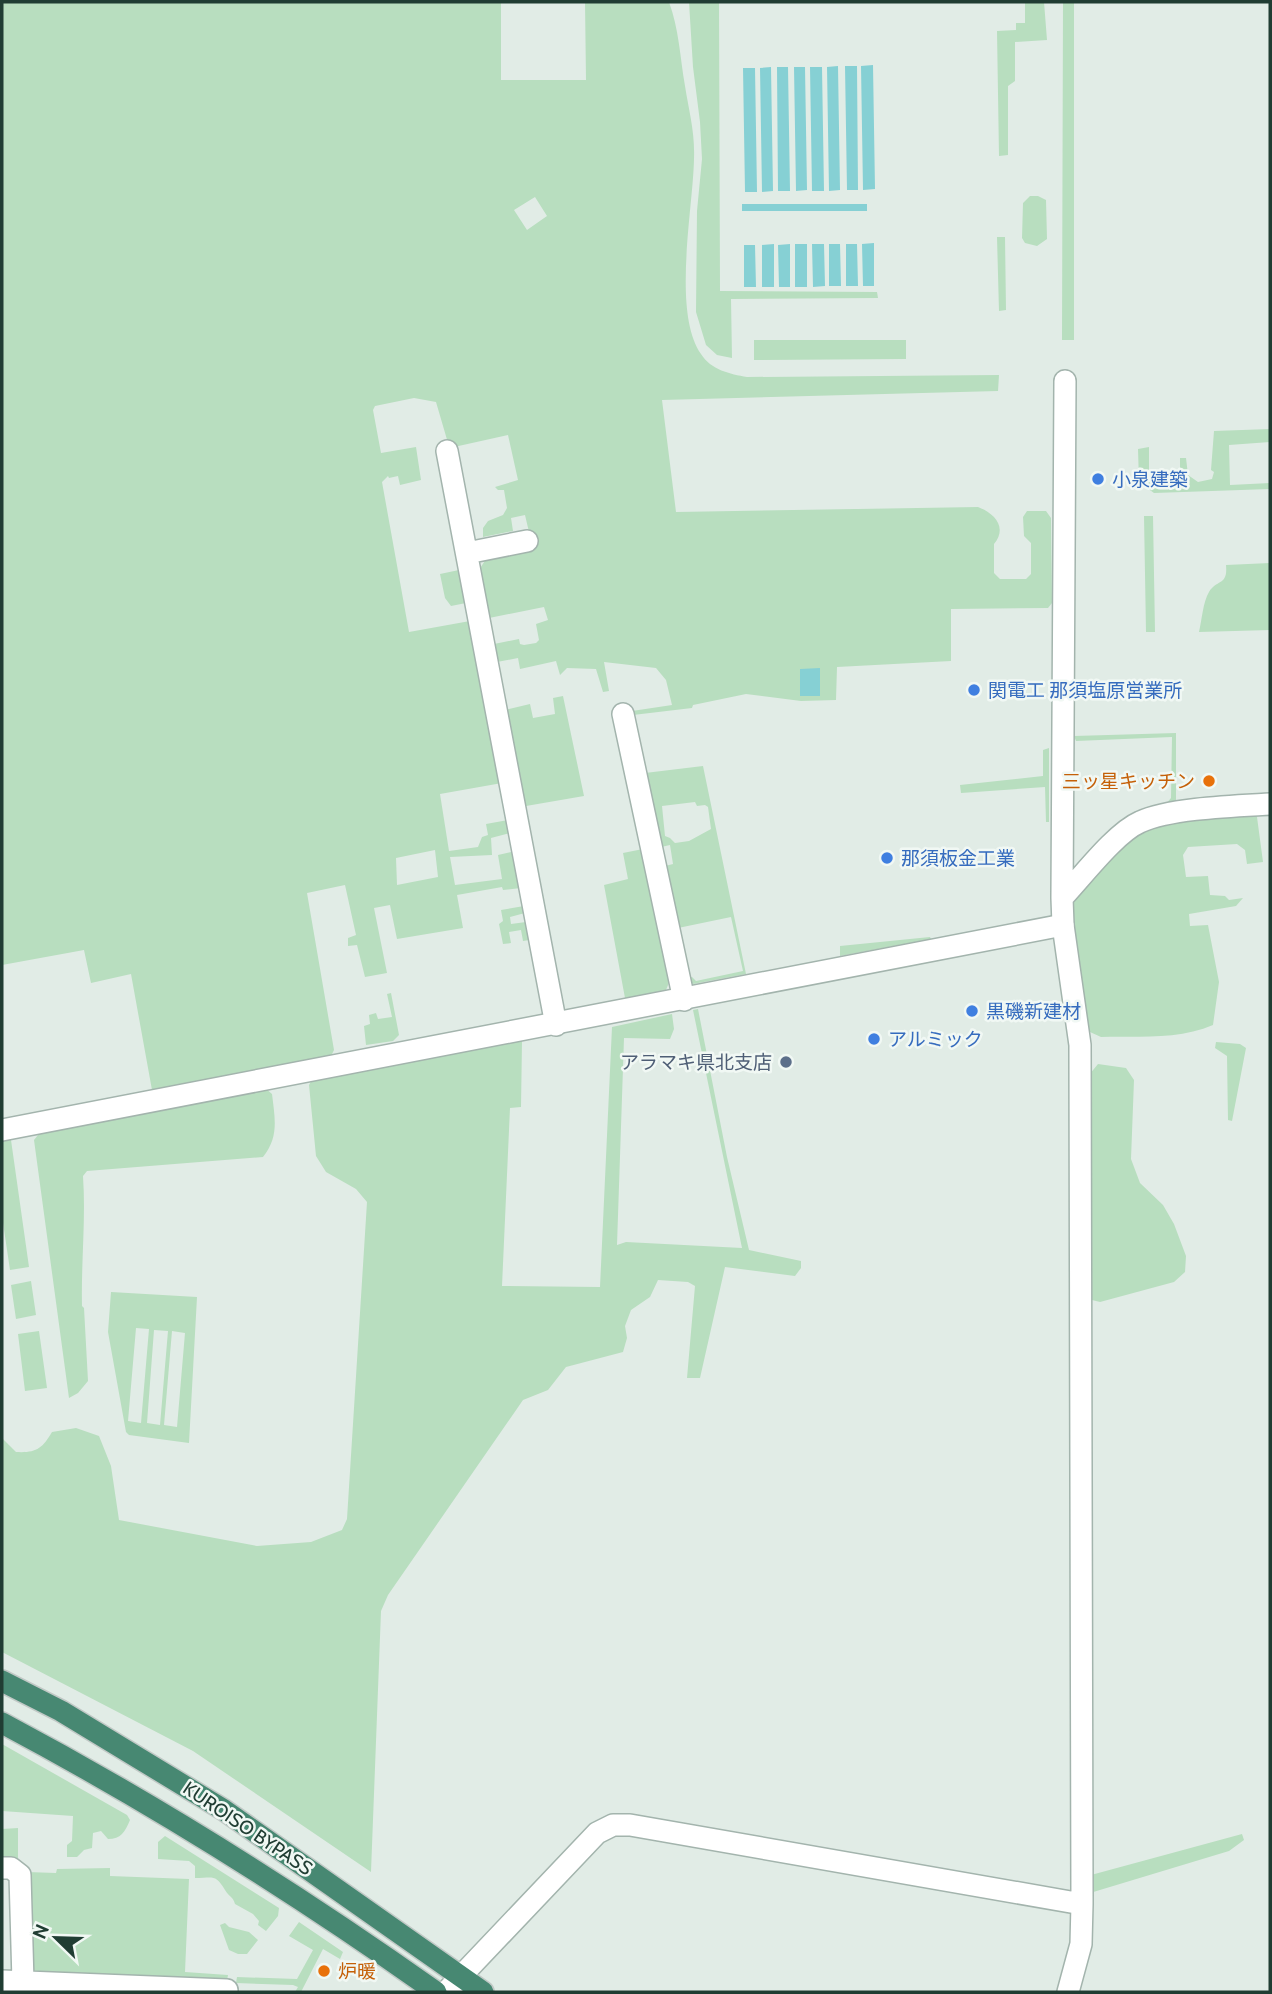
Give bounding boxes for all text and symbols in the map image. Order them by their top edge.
place label: 小泉建築 [1112,468,1188,491]
marker: 小泉建築 [1090,471,1106,487]
place label: 関電工 那須塩原営業所 [988,679,1182,702]
marker: 関電工 那須塩原営業所 [966,682,982,698]
place label: 三ッ星キッチン [1062,770,1195,793]
marker: 三ッ星キッチン [1201,773,1217,789]
place label: 那須板金工業 [901,847,1015,870]
marker: 那須板金工業 [879,850,895,866]
place label: 黒磯新建材 [986,1000,1081,1023]
marker: 黒磯新建材 [964,1003,980,1019]
place label: アルミック [888,1028,983,1051]
marker: アルミック [866,1031,882,1047]
place label: アラマキ県北支店 [620,1051,772,1074]
marker: アラマキ県北支店 [778,1054,794,1070]
street label: KUROISO BYPASS [179,1777,317,1880]
north arrow [21,1903,91,1973]
text: N [28,1921,54,1942]
place label: 炉暖 [338,1960,376,1983]
marker: 炉暖 [316,1963,332,1979]

